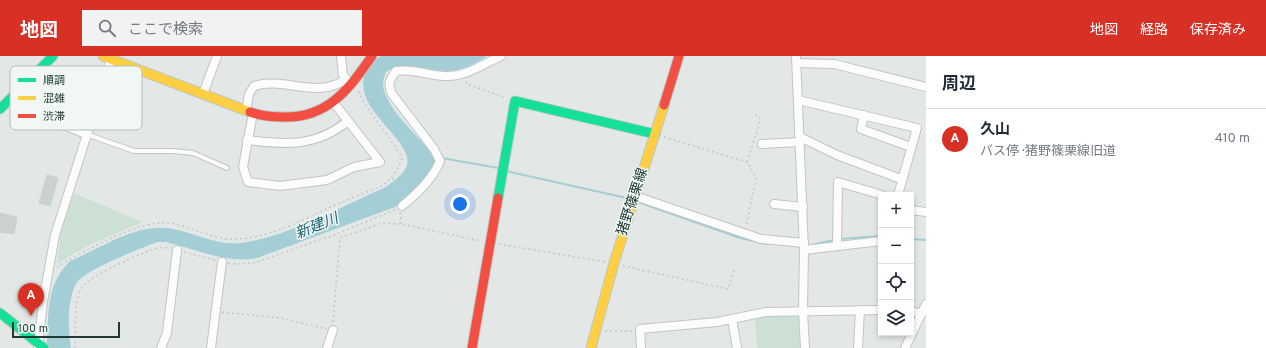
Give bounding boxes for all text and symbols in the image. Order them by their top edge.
search box [82,10,362,46]
icon: search [96,17,118,39]
text: 地図 [20,19,58,43]
text: ここで検索 [128,21,203,40]
text: 地図 [1090,22,1118,39]
text: 経路 [1140,22,1168,39]
text: 保存済み [1190,22,1246,39]
legend [10,66,142,130]
text: 順調 [43,74,65,88]
text: 周辺 [942,74,976,96]
text: 混雑 [43,92,65,106]
text: 渋滞 [43,110,65,124]
text: 久山 [980,121,1010,140]
text: A [950,131,960,147]
text: 410 m [1215,131,1250,147]
text: バス停 · 猪野篠栗線旧道 [980,144,1116,160]
street label: 猪野篠栗線 [613,166,652,238]
map controls [878,192,914,336]
button: + [878,192,914,228]
your location [450,194,470,214]
water label: 新建川 [293,209,343,244]
button: − [878,228,914,264]
button: locate [878,264,914,300]
pin: A [18,283,44,316]
button: layers [878,300,914,336]
scale bar [12,320,120,339]
text: 100 m [18,322,48,336]

